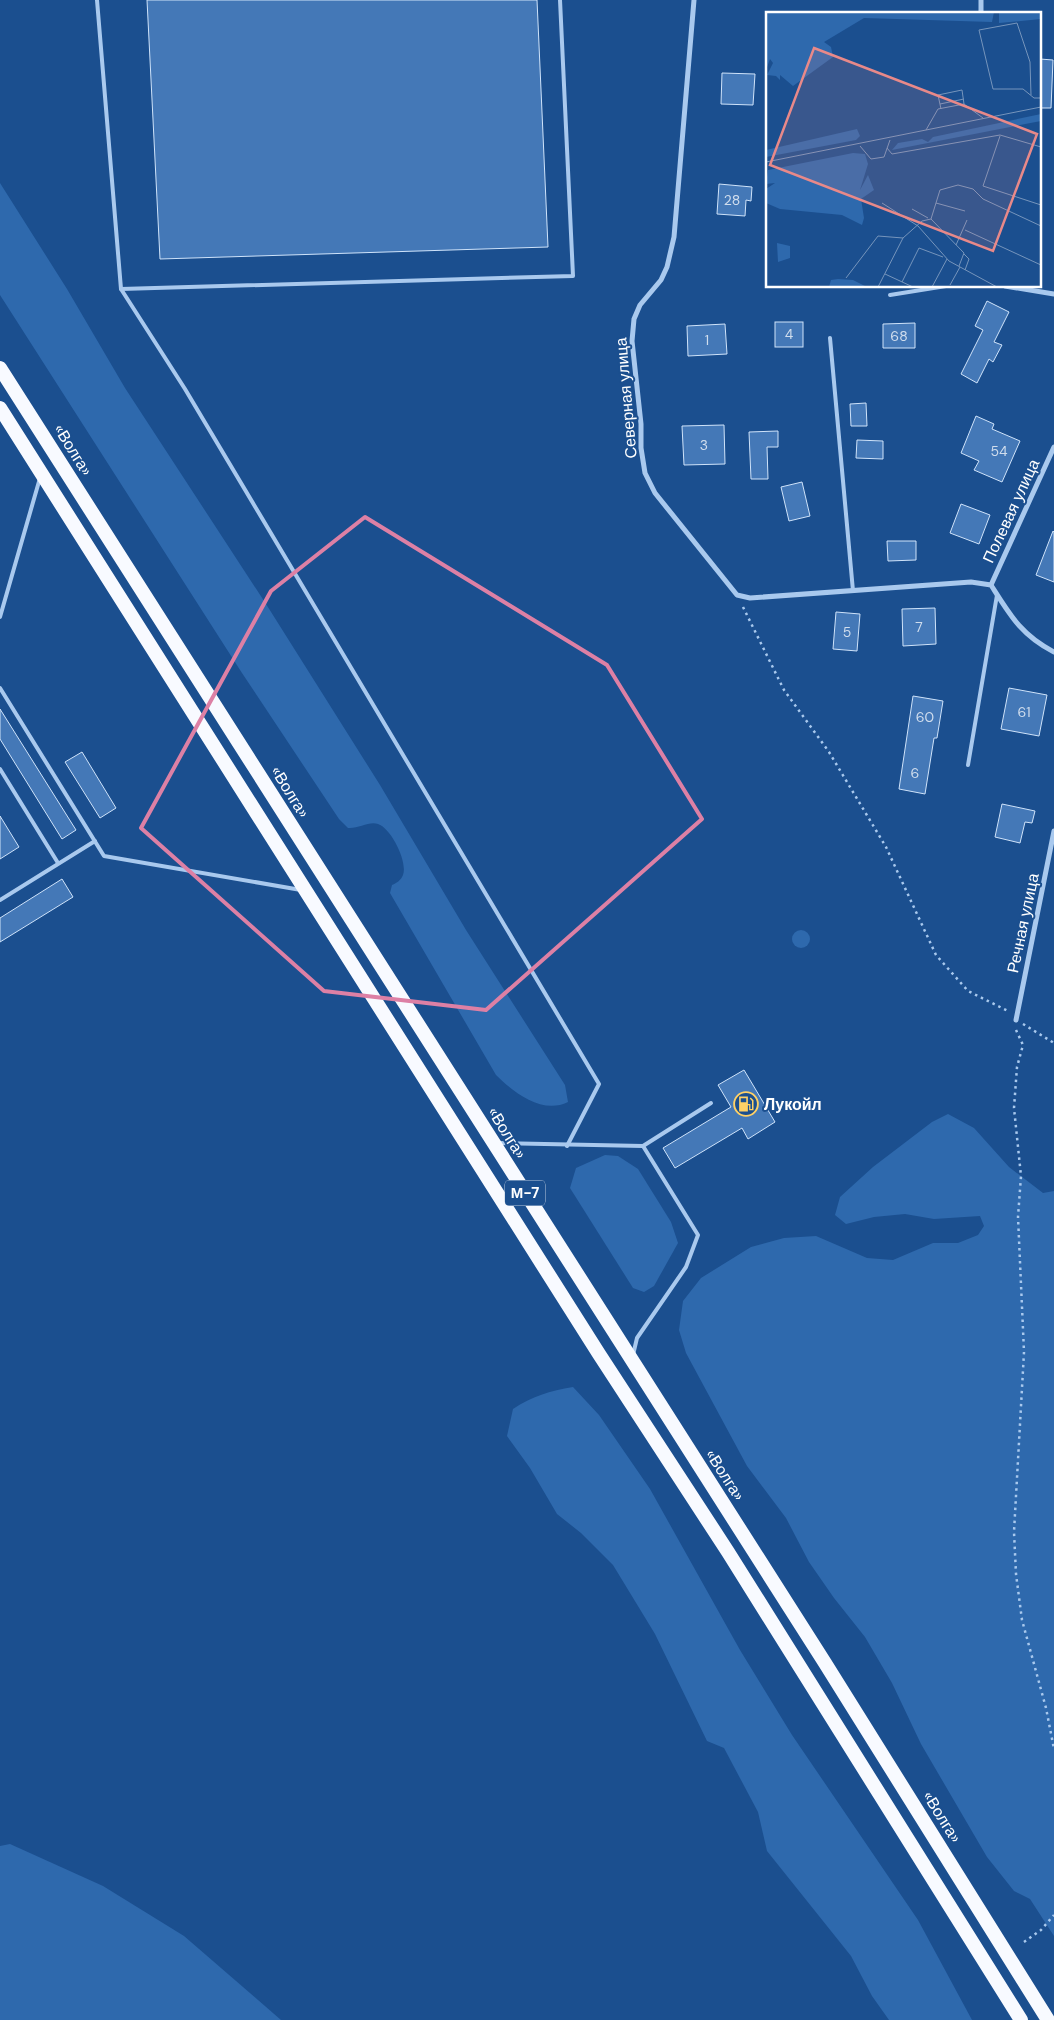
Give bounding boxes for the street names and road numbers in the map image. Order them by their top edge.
street label: Северная улица [610,337,642,459]
street label: «Волга» [49,420,97,480]
street label: Полевая улица [978,456,1044,566]
street label: «Волга» [266,762,314,822]
street label: Речная улица [1002,871,1044,975]
street label: «Волга» [483,1103,531,1163]
road number: М-7 [505,1180,545,1206]
street label: «Волга» [701,1445,749,1505]
street label: «Волга» [918,1787,966,1847]

